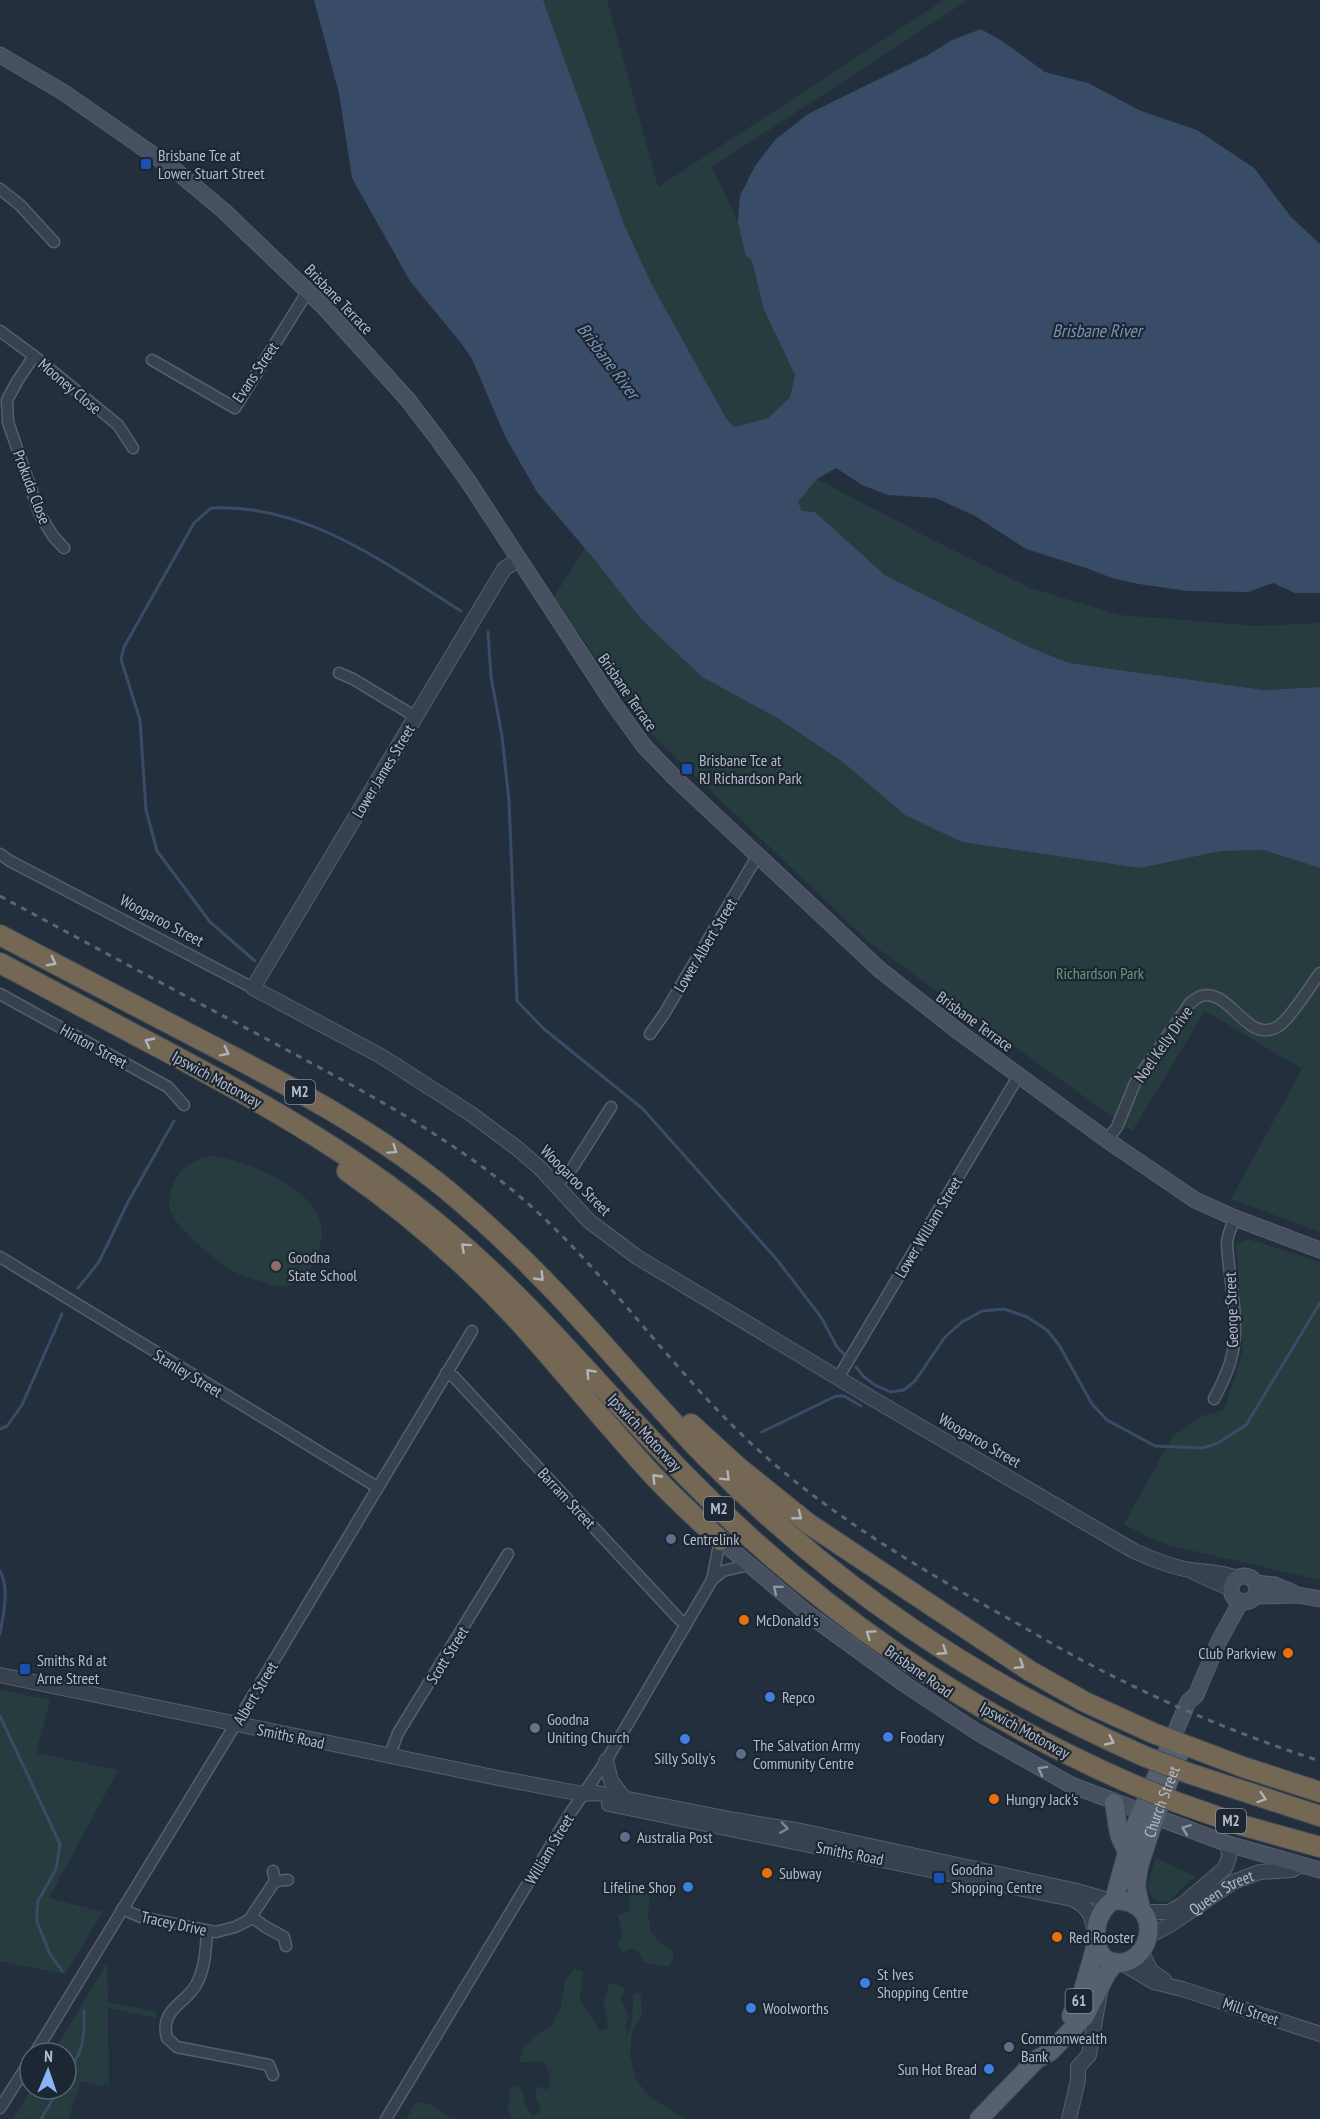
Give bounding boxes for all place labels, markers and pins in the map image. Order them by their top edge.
place label: Brisbane Tce at Lower Stuart Street [158,145,265,183]
marker: Brisbane Tce at Lower Stuart Street [139,157,153,171]
place label: Brisbane Tce at RJ Richardson Park [699,750,803,788]
marker: Brisbane Tce at RJ Richardson Park [680,762,694,776]
place label: Goodna State School [288,1247,357,1285]
marker: Goodna State School [269,1259,283,1273]
place label: Centrelink [683,1529,740,1549]
marker: Centrelink [664,1532,678,1546]
place label: McDonald's [756,1610,819,1630]
marker: McDonald's [737,1613,751,1627]
place label: Club Parkview [1198,1643,1277,1663]
marker: Club Parkview [1281,1646,1295,1660]
place label: Smiths Rd at Arne Street [37,1650,107,1688]
marker: Smiths Rd at Arne Street [18,1662,32,1676]
place label: Repco [782,1687,815,1707]
marker: Repco [763,1690,777,1704]
place label: Goodna Uniting Church [547,1709,629,1747]
marker: Goodna Uniting Church [528,1721,542,1735]
place label: Foodary [900,1727,944,1747]
marker: Foodary [881,1730,895,1744]
marker: Silly Solly's [678,1732,692,1746]
place label: The Salvation Army Community Centre [753,1735,860,1773]
marker: The Salvation Army Community Centre [734,1747,748,1761]
place label: Silly Solly's [654,1748,716,1768]
place label: Hungry Jack's [1006,1789,1078,1809]
marker: Hungry Jack's [987,1792,1001,1806]
place label: Australia Post [637,1827,713,1847]
marker: Australia Post [618,1830,632,1844]
place label: Goodna Shopping Centre [951,1859,1042,1897]
place label: Subway [779,1863,821,1883]
marker: Subway [760,1866,774,1880]
marker: Goodna Shopping Centre [932,1871,946,1885]
place label: Lifeline Shop [603,1877,676,1897]
marker: Lifeline Shop [681,1880,695,1894]
place label: Red Rooster [1069,1927,1135,1947]
marker: Red Rooster [1050,1930,1064,1944]
place label: St Ives Shopping Centre [877,1964,968,2002]
marker: St Ives Shopping Centre [858,1976,872,1990]
place label: Woolworths [763,1998,829,2018]
marker: Woolworths [744,2001,758,2015]
place label: Commonwealth Bank [1021,2028,1107,2066]
marker: Commonwealth Bank [1002,2040,1016,2054]
place label: Sun Hot Bread [898,2059,977,2079]
marker: Sun Hot Bread [982,2062,996,2076]

